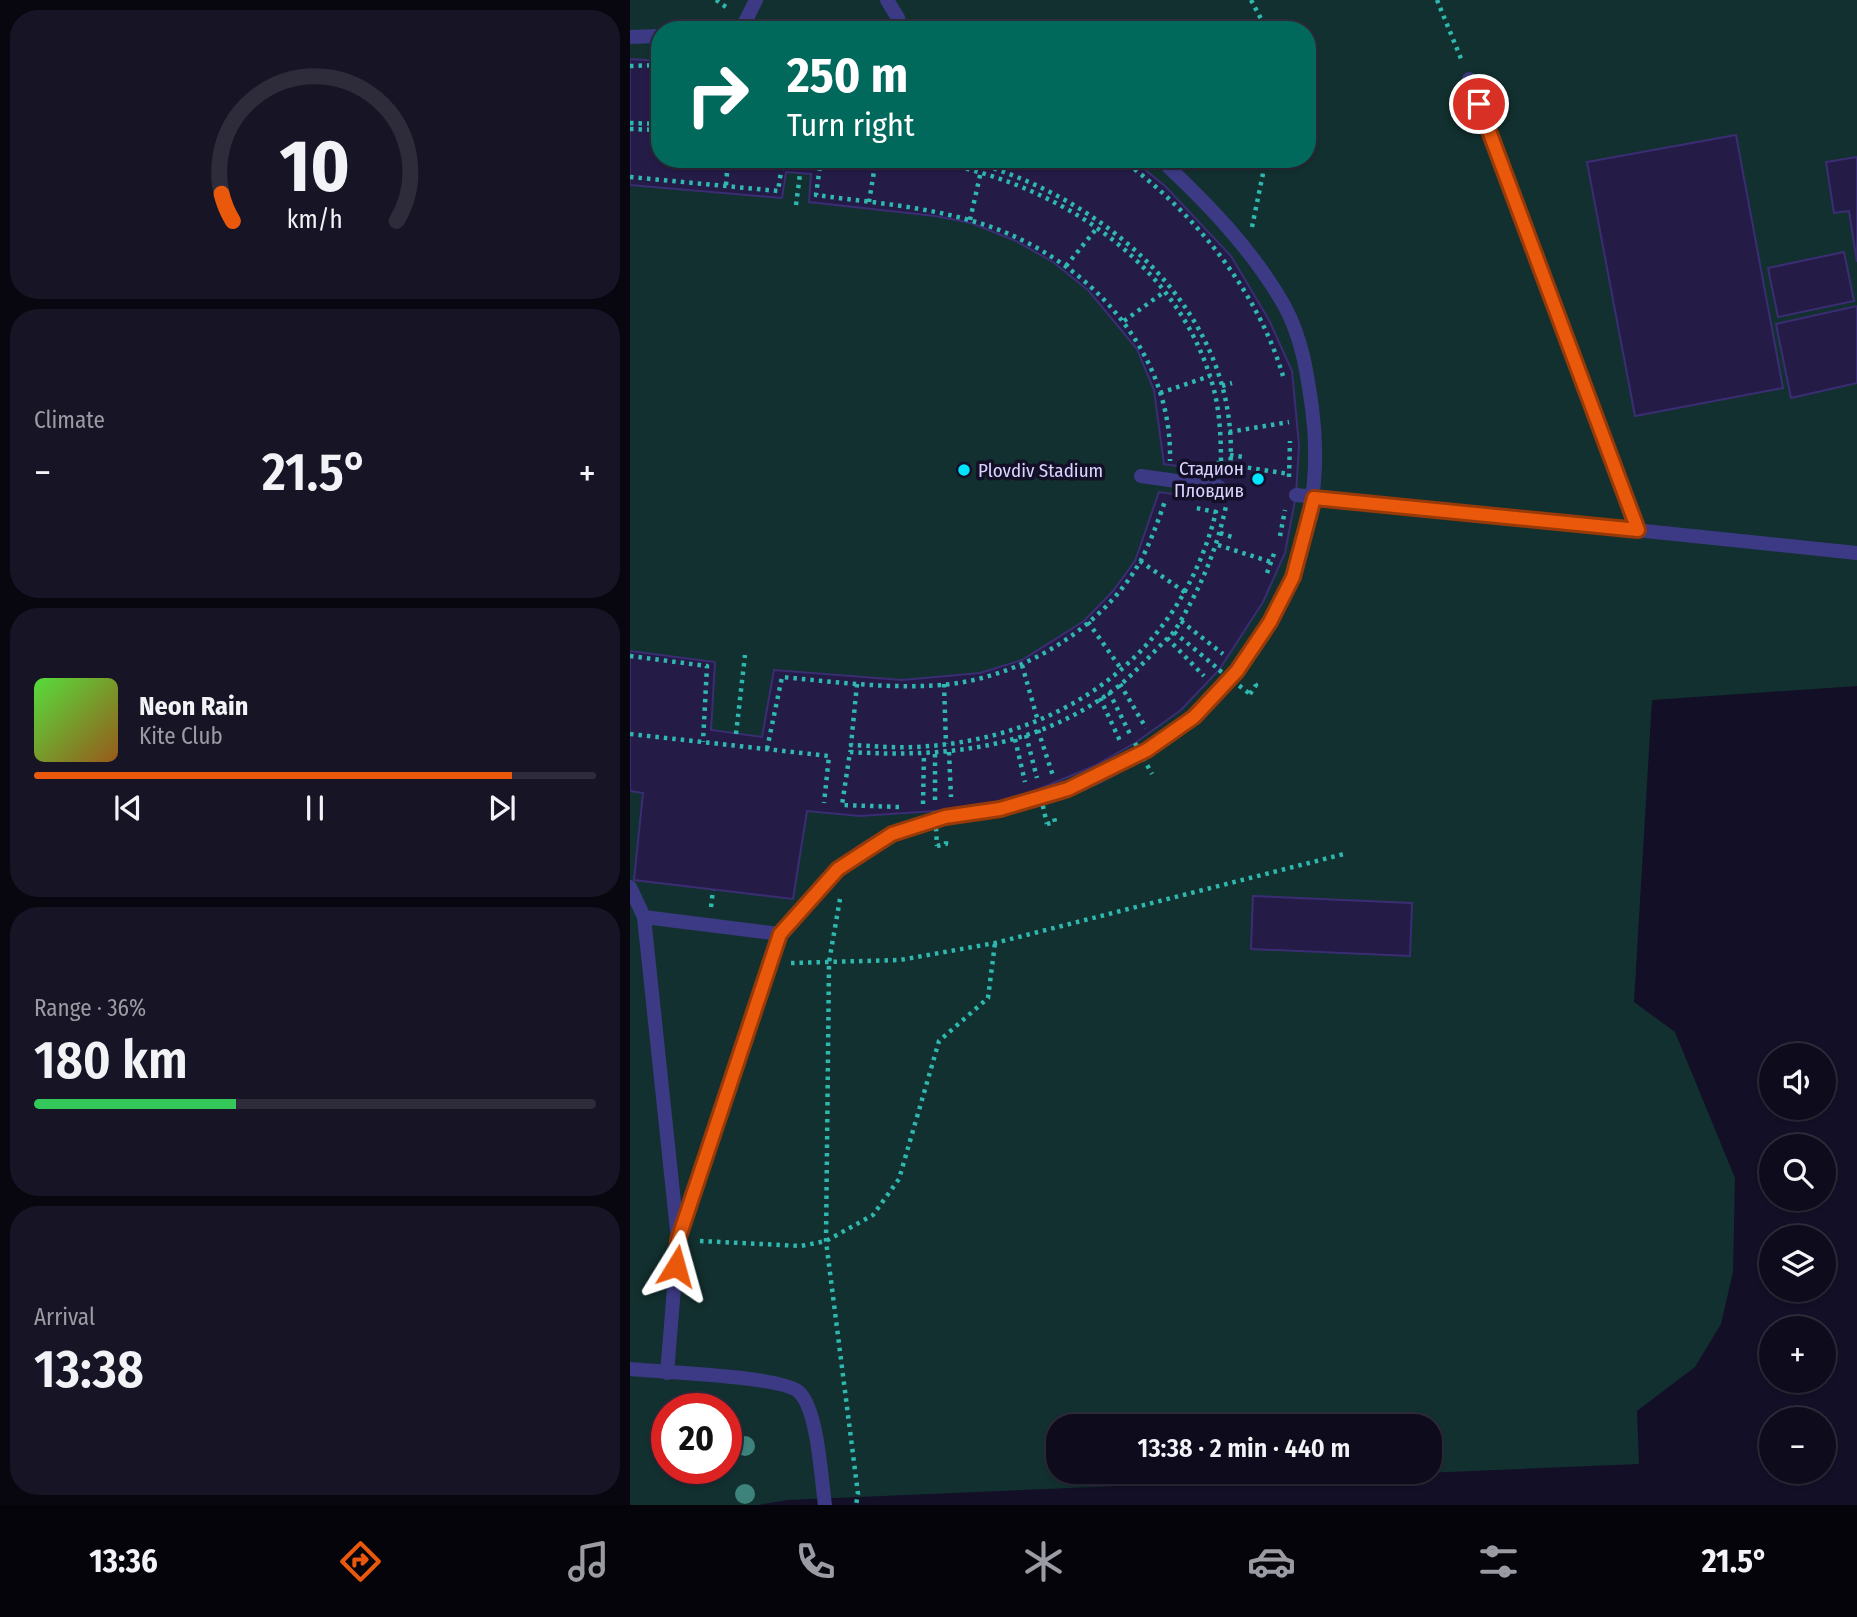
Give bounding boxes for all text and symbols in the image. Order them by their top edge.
text: 250 m [787,46,908,105]
icon: right [672,49,763,140]
pin [1449,74,1509,134]
icon: arrive [1460,85,1498,123]
text: Turn right [787,106,914,144]
text: 10 [280,123,350,210]
text: km/h [287,204,343,234]
text: Climate [34,406,105,434]
text: 21.5° [262,441,368,504]
text: − [34,450,51,496]
text: + [579,450,596,496]
place label: Стадион Пловдив [1174,457,1244,502]
place label: Plovdiv Stadium [978,459,1103,482]
marker: Plovdiv Stadium [956,462,972,478]
marker: Стадион Пловдив [1250,471,1266,487]
text: Neon Rain [139,691,248,722]
text: Kite Club [139,722,223,750]
icon: previous [109,789,147,827]
icon: pause [296,789,334,827]
icon: next [483,789,521,827]
text: Range · 36% [34,994,146,1022]
text: 180 km [34,1029,188,1092]
map controls [1759,1043,1836,1484]
button: sound [1759,1043,1836,1120]
button: search [1759,1134,1836,1211]
button: layers [1759,1225,1836,1302]
position arrow [639,1229,713,1303]
text: Arrival [34,1303,95,1331]
button: + [1759,1316,1836,1393]
text: 13:38 [34,1338,144,1401]
speed limit sign: 20 [651,1393,742,1484]
button: − [1759,1407,1836,1484]
text: 13:38 · 2 min · 440 m [1138,1433,1350,1464]
icon: directions [336,1537,385,1586]
icon: music [564,1537,613,1586]
icon: phone [791,1537,840,1586]
icon: climate [1019,1537,1068,1586]
icon: car [1247,1537,1296,1586]
icon: filters [1474,1537,1523,1586]
text: 13:36 [89,1542,158,1580]
text: 21.5° [1702,1542,1768,1580]

